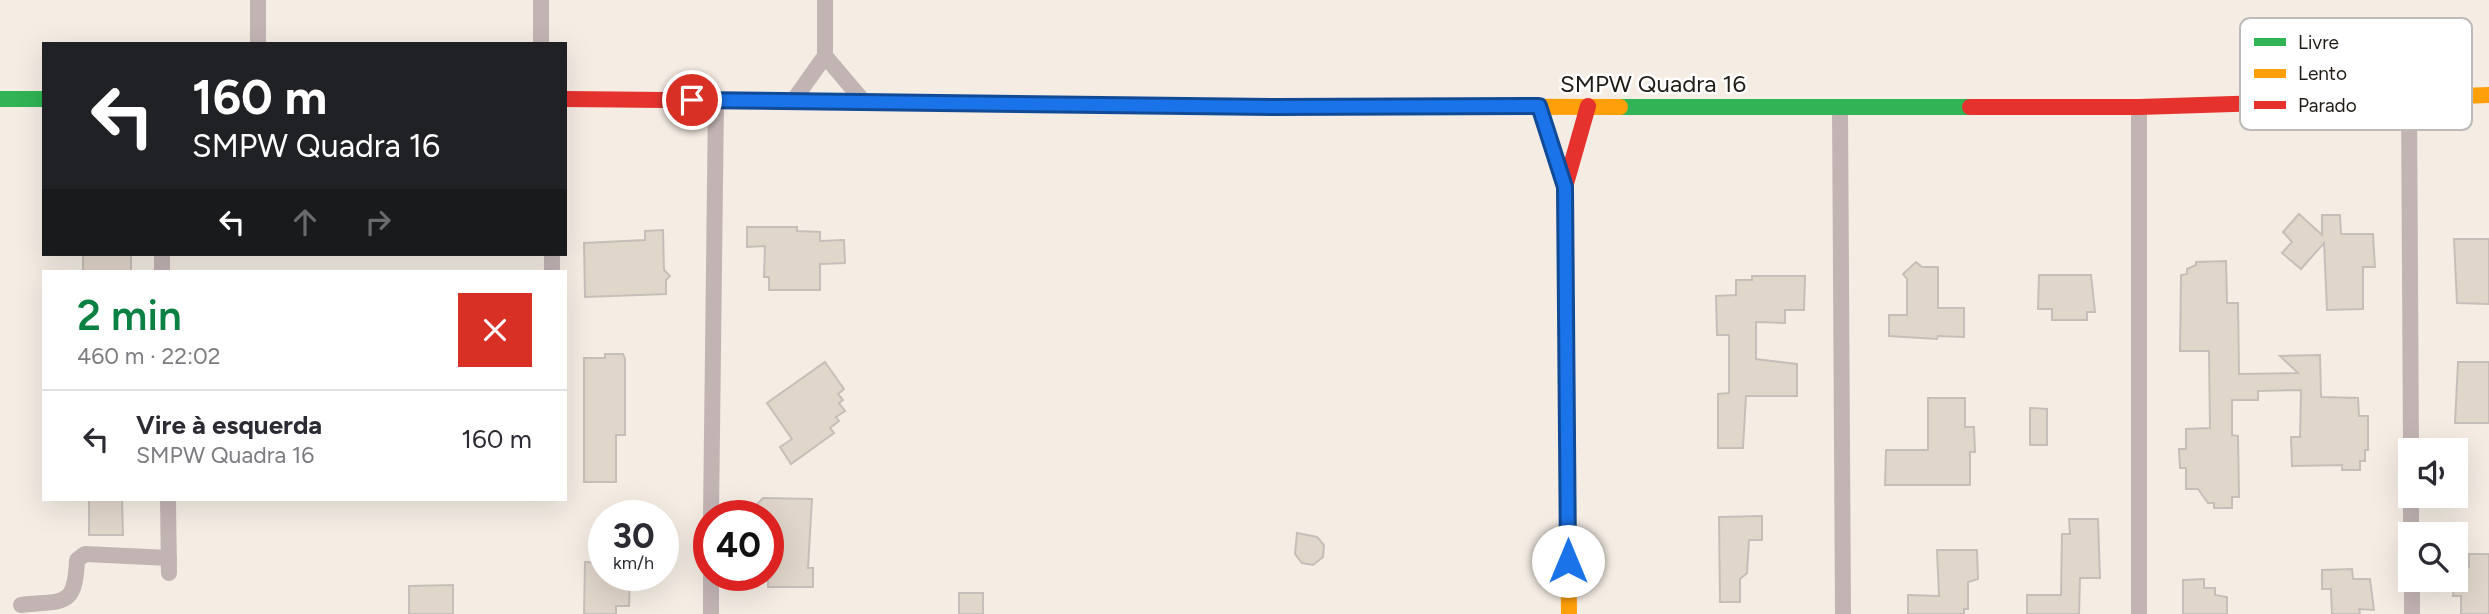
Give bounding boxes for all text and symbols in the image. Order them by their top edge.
legend [2240,18,2472,130]
text: Livre [2298,31,2339,54]
text: Lento [2298,62,2347,85]
text: 160 m [192,67,327,126]
street label: SMPW Quadra 16 [1560,69,1746,98]
icon: left [77,70,168,161]
pin [662,70,722,130]
icon: arrive [673,81,711,119]
text: Parado [2298,94,2357,117]
text: SMPW Quadra 16 [192,127,440,165]
icon: left [213,203,251,241]
icon: ahead [286,203,324,241]
icon: right [359,203,397,241]
text: 2 min [77,290,182,341]
button: close [458,293,532,367]
text: 460 m · 22:02 [77,342,221,370]
text: Vire à esquerda [136,409,322,441]
icon: left [77,420,115,458]
text: 160 m [461,423,532,455]
map controls [2398,438,2468,592]
button: sound [2398,438,2468,508]
text: SMPW Quadra 16 [136,441,314,469]
speed limit sign: 40 [693,500,784,591]
text: 30 [612,515,655,557]
button: search [2398,522,2468,592]
position arrow [1531,524,1605,598]
text: km/h [613,552,654,574]

